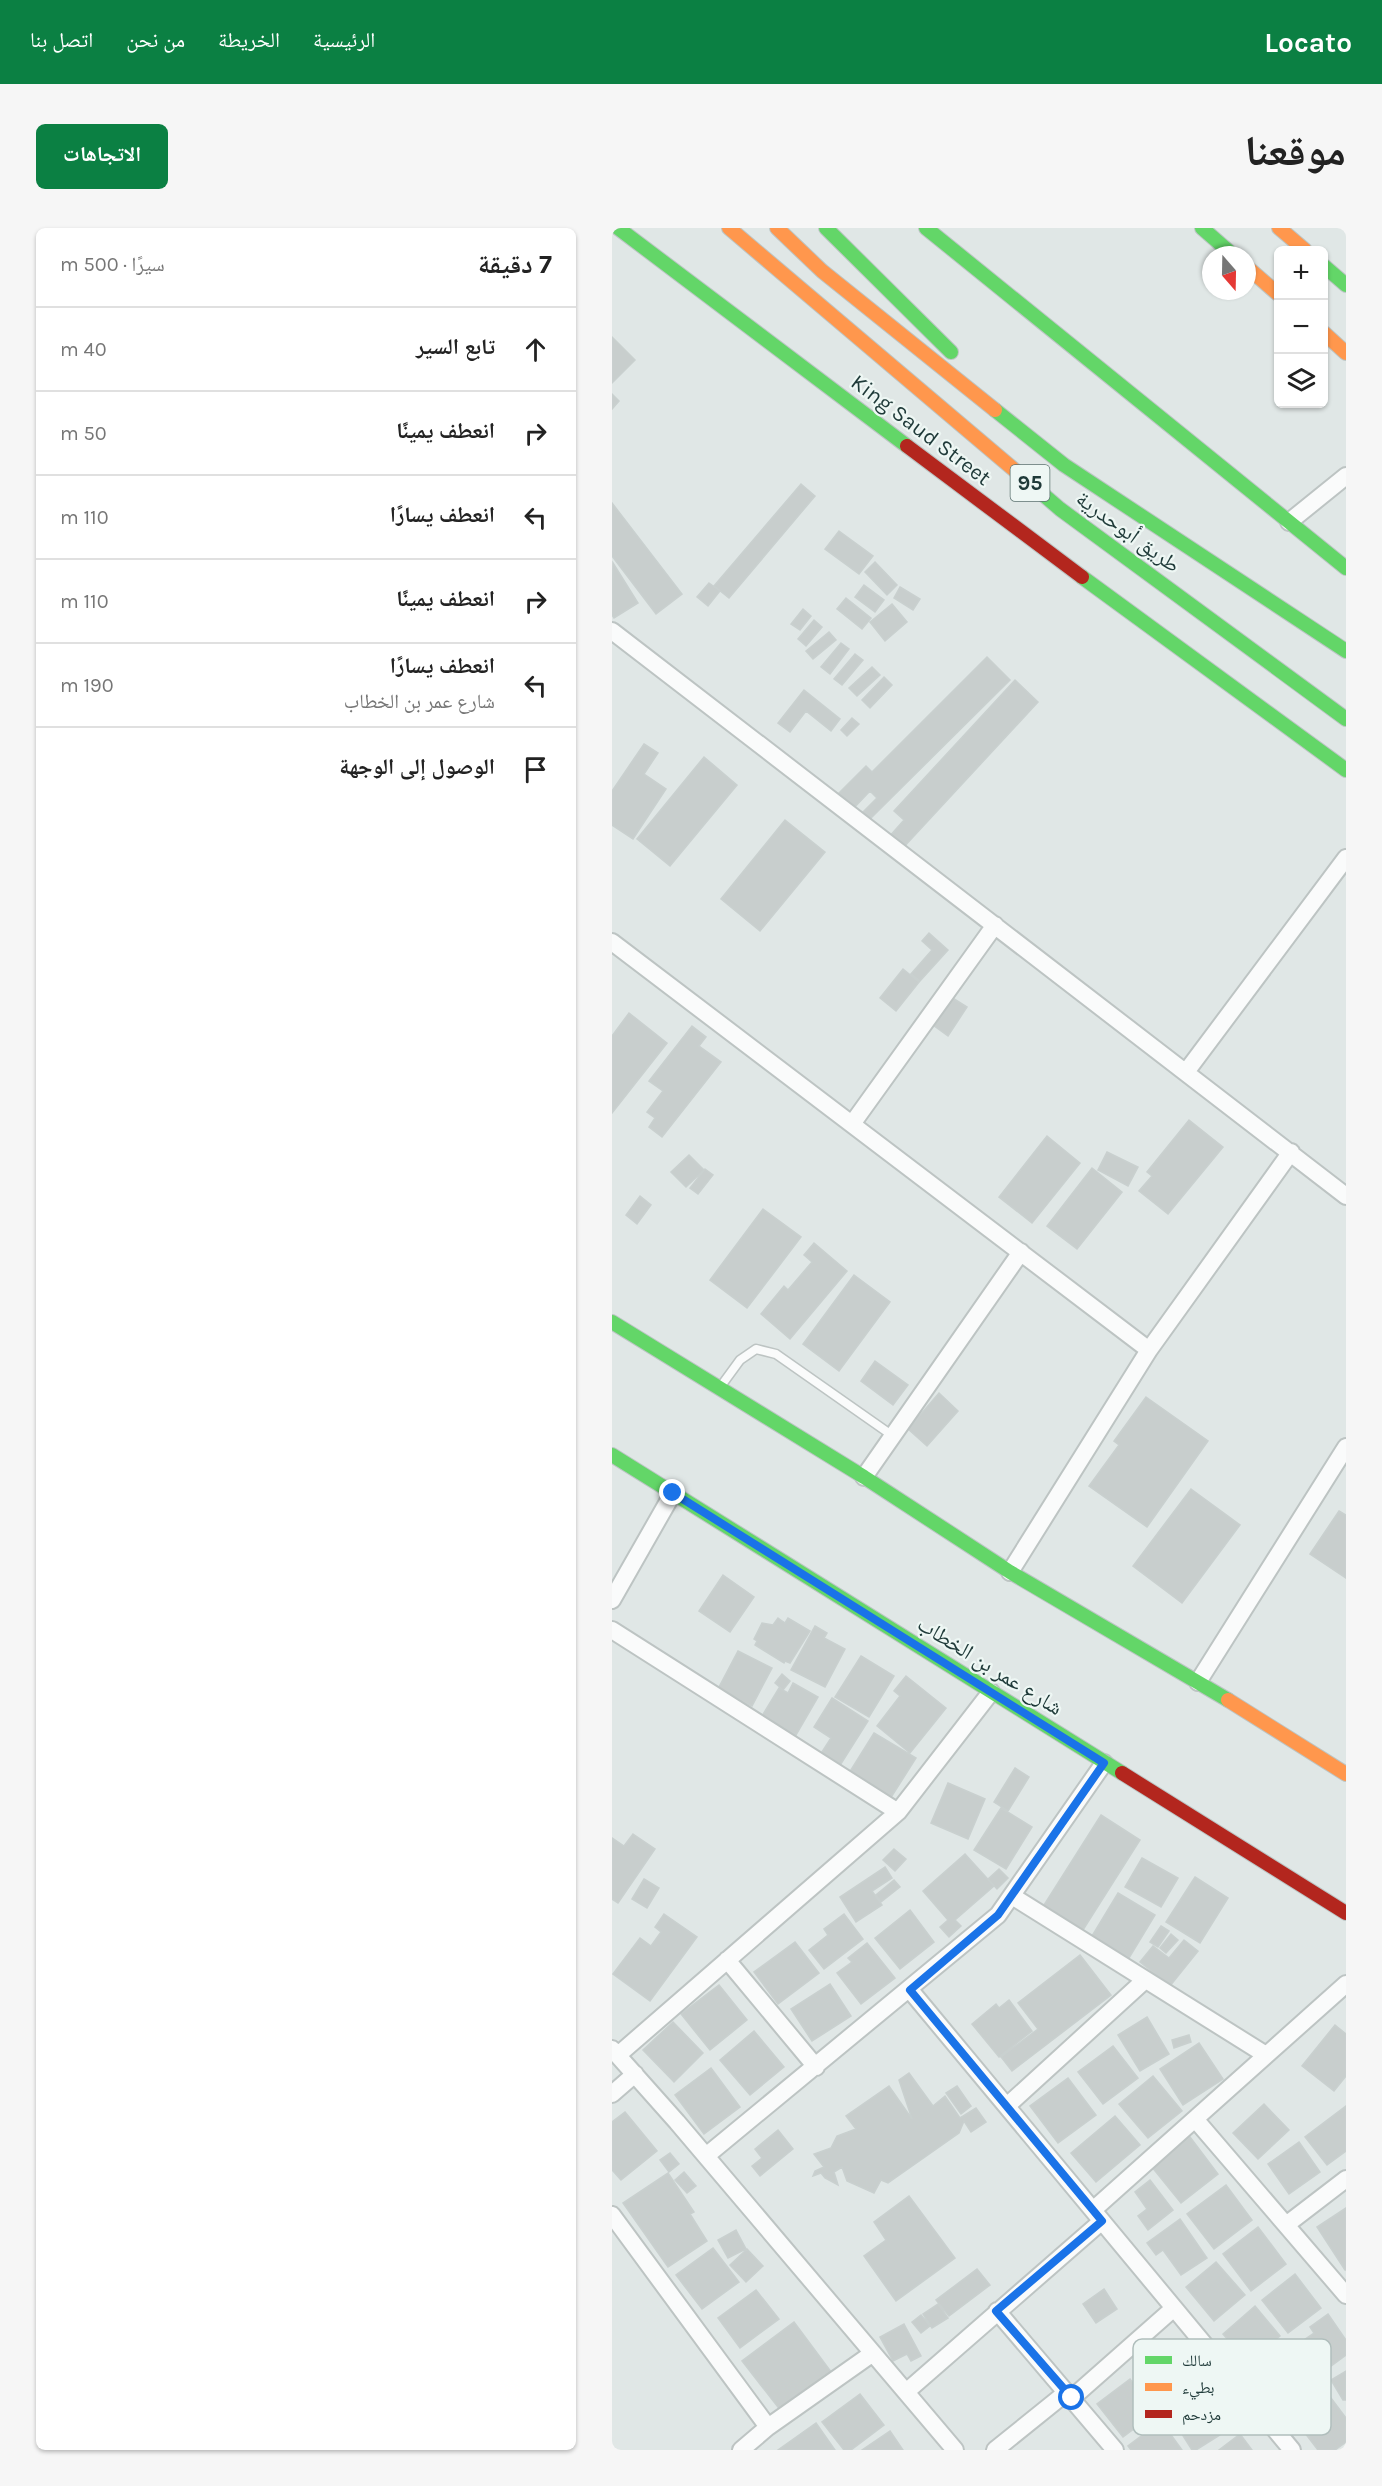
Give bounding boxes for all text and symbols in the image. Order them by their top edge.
text: Locato [1264,26,1352,59]
text: اتصل بنا [30,28,93,52]
text: من نحن [126,28,185,52]
text: الخريطة [218,28,280,52]
text: الرئيسية [313,28,375,52]
button: الاتجاهات [36,124,168,189]
text: موقعنا [1245,126,1346,176]
north arrow [1202,246,1256,300]
map controls [1274,246,1328,408]
button: + [1274,246,1328,300]
text: 7 دقيقة [478,249,552,280]
text: سيرًا · 500 m [60,253,165,276]
button: − [1274,300,1328,354]
icon: ahead [519,333,552,366]
text: تابع السير [416,334,495,360]
text: 40 m [60,338,107,361]
button: layers [1274,354,1328,408]
street label: King Saud Street [846,369,996,491]
icon: right [519,417,552,450]
text: انعطف يمينًا [396,418,495,444]
text: 50 m [60,422,107,445]
road number: 95 [1010,465,1050,501]
street label: طريق أبوحدرية [1071,485,1186,578]
icon: left [519,501,552,534]
text: انعطف يسارًا [390,502,495,528]
text: 110 m [60,506,109,529]
icon: right [519,585,552,618]
text: انعطف يمينًا [396,586,495,612]
text: 110 m [60,590,109,613]
text: انعطف يسارًا [390,653,495,679]
icon: left [519,669,552,702]
text: 190 m [60,674,114,697]
text: شارع عمر بن الخطاب [344,690,495,713]
icon: arrive [519,753,552,786]
text: الوصول إلى الوجهة [339,754,495,780]
route end [659,1479,685,1505]
street label: شارع عمر بن الخطاب [913,1611,1067,1721]
legend [1133,2339,1331,2435]
text: سالك [1182,2351,1212,2370]
text: بطيء [1182,2378,1214,2400]
route start [1058,2384,1084,2410]
text: مزدحم [1182,2405,1221,2425]

